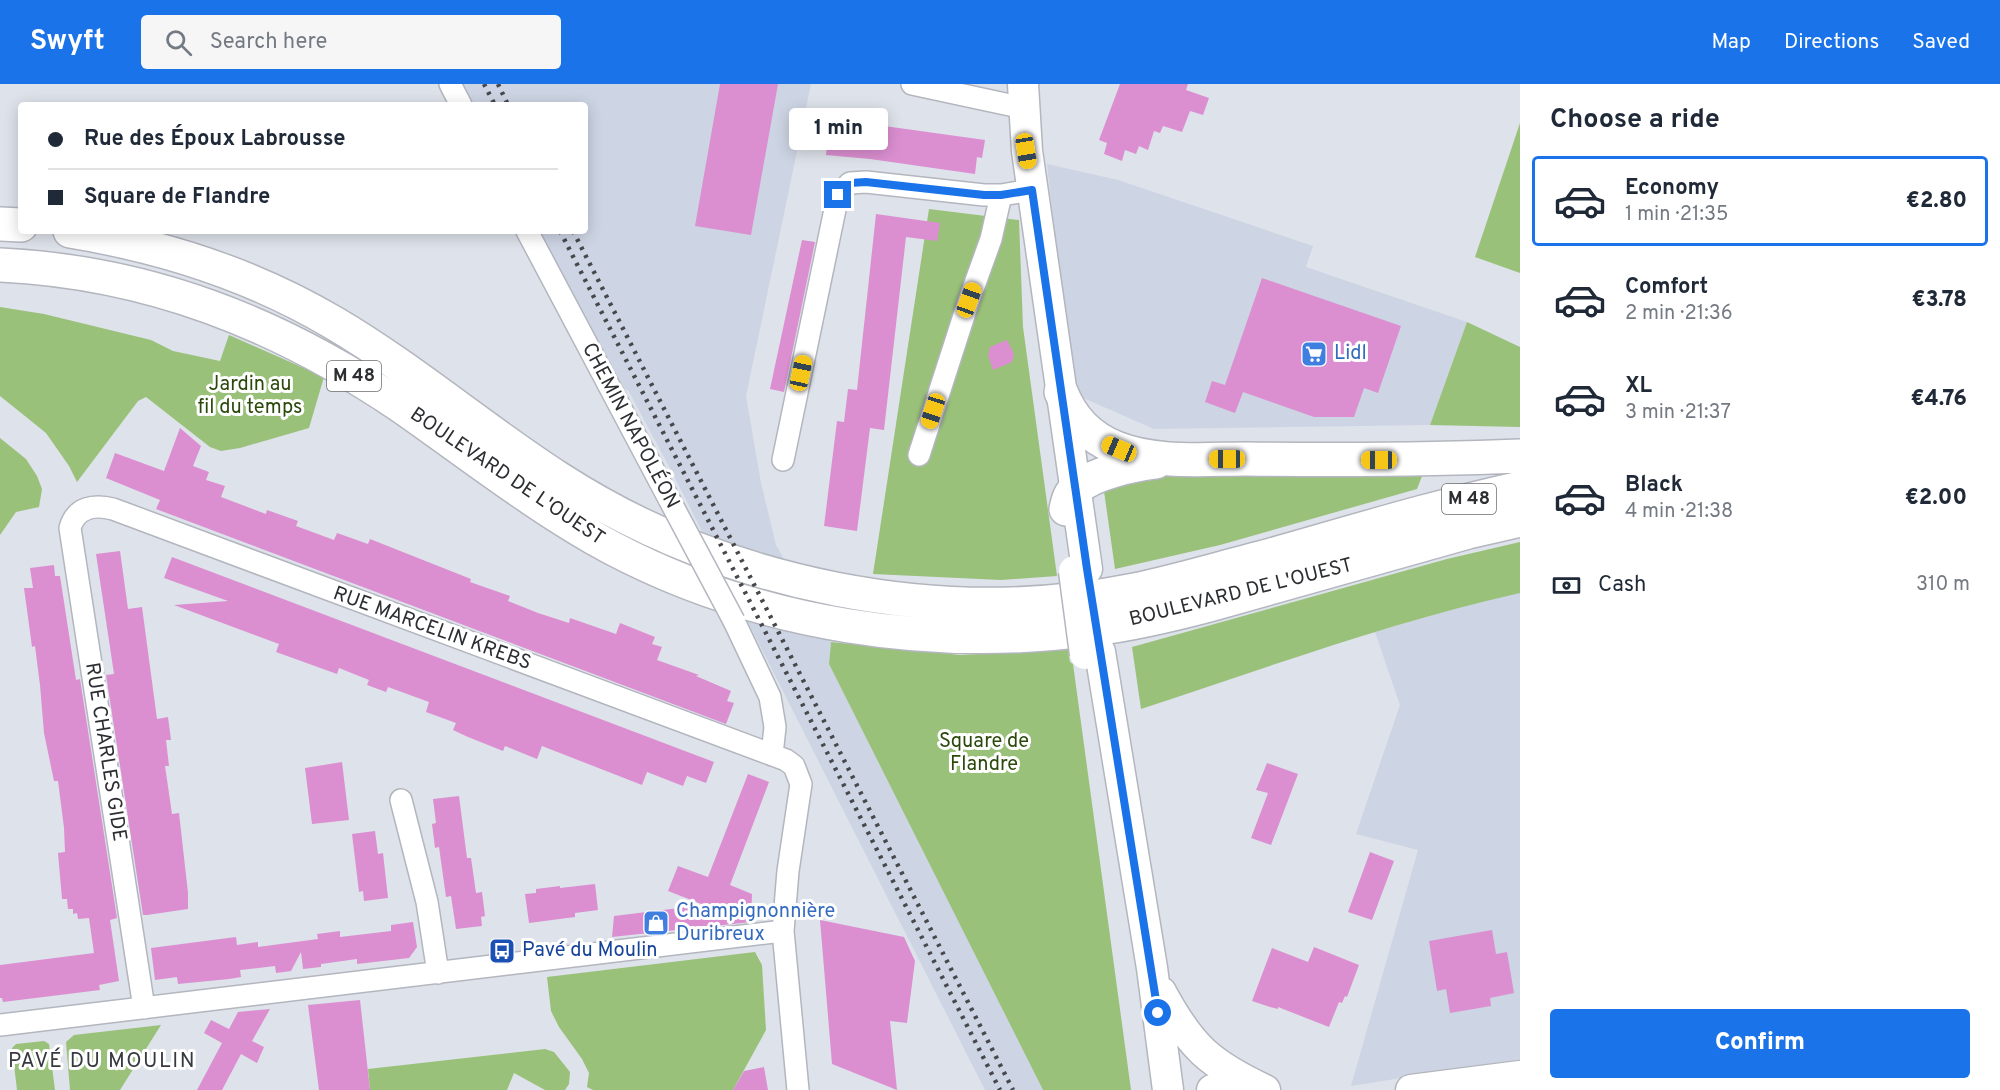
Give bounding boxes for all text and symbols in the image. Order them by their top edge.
search box [141,15,561,69]
text: Swyft [30,24,105,60]
icon: search [162,26,195,59]
text: Search here [210,29,327,56]
text: Map [1711,29,1751,56]
text: Directions [1784,29,1879,56]
text: Saved [1912,29,1970,56]
text: Choose a ride [1550,103,1720,137]
callout: 1 min [788,108,888,150]
text: 1 min [814,116,863,142]
text: Rue des Époux Labrousse [84,126,346,153]
car [1014,132,1038,170]
icon: car [1553,174,1607,228]
text: Economy [1625,175,1719,202]
route end [824,181,851,208]
text: Square de Flandre [84,184,270,211]
text: €2.80 [1906,188,1967,215]
text: 1 min · 21:35 [1625,202,1729,228]
icon: car [1553,273,1607,327]
text: Comfort [1625,274,1708,301]
car [954,280,984,320]
text: €3.78 [1911,287,1967,314]
text: 2 min · 21:36 [1625,301,1733,327]
street label: CHEMIN NAPOLÉON [575,337,687,514]
supermarket icon: Lidl [1299,339,1329,369]
place label: Lidl [1334,341,1367,367]
car [788,354,814,392]
road number: M 48 [327,361,381,391]
park label: Jardin au fil du temps [198,372,302,421]
icon: car [1553,372,1607,426]
text: XL [1625,373,1652,400]
text: €4.76 [1910,386,1967,413]
car [919,391,947,431]
text: 3 min · 21:37 [1625,400,1731,426]
street label: BOULEVARD DE L'OUEST [405,402,609,552]
car [1099,434,1139,464]
car [1209,450,1245,468]
car [1361,451,1397,469]
icon: car [1553,471,1607,525]
text: Black [1625,472,1683,499]
road number: M 48 [1442,484,1496,514]
text: €2.00 [1905,485,1967,512]
text: 4 min · 21:38 [1625,499,1733,525]
street label: BOULEVARD DE L'OUEST [1127,553,1355,633]
icon: cash [1550,569,1583,602]
text: Cash [1598,572,1647,599]
text: 310 m [1916,572,1970,598]
street label: RUE MARCELIN KREBS [329,581,535,677]
street label: RUE CHARLES GIDE [78,661,132,843]
park label: Square de Flandre [939,729,1029,778]
place label: Champignonnière Duribreux [676,899,835,948]
shop icon: Champignonnière Duribreux [641,908,671,938]
bus stop icon: Pavé du Moulin [487,936,517,966]
place label: Pavé du Moulin [522,938,658,964]
route start [1144,999,1171,1026]
button: Confirm [1550,1009,1970,1078]
district label: PAVÉ DU MOULIN [8,1047,196,1075]

